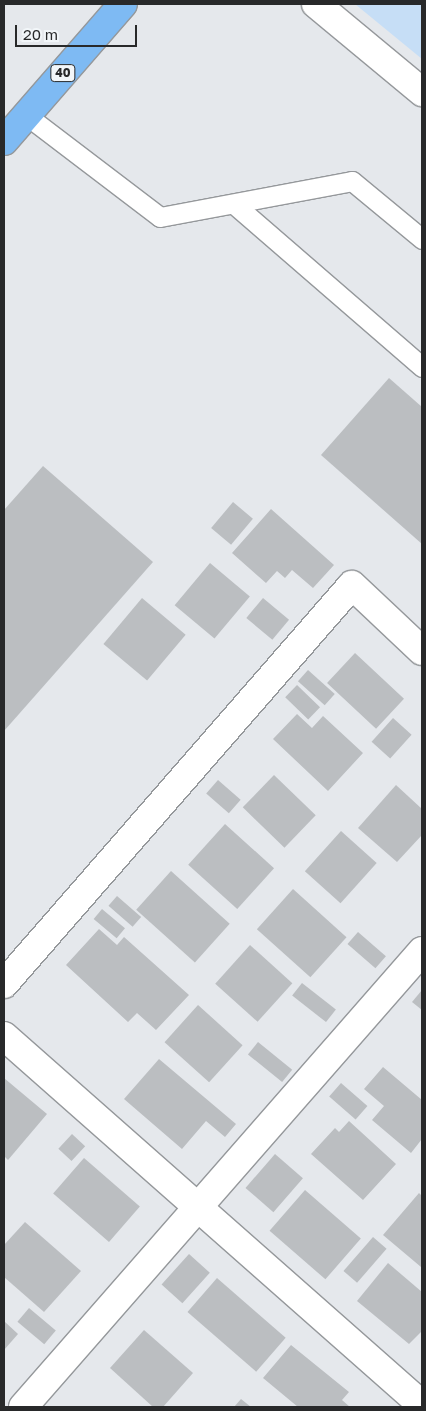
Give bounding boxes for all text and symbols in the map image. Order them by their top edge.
scale bar [18,15,140,47]
text: 20 m [23,25,58,43]
road number: 40 [49,64,77,82]

